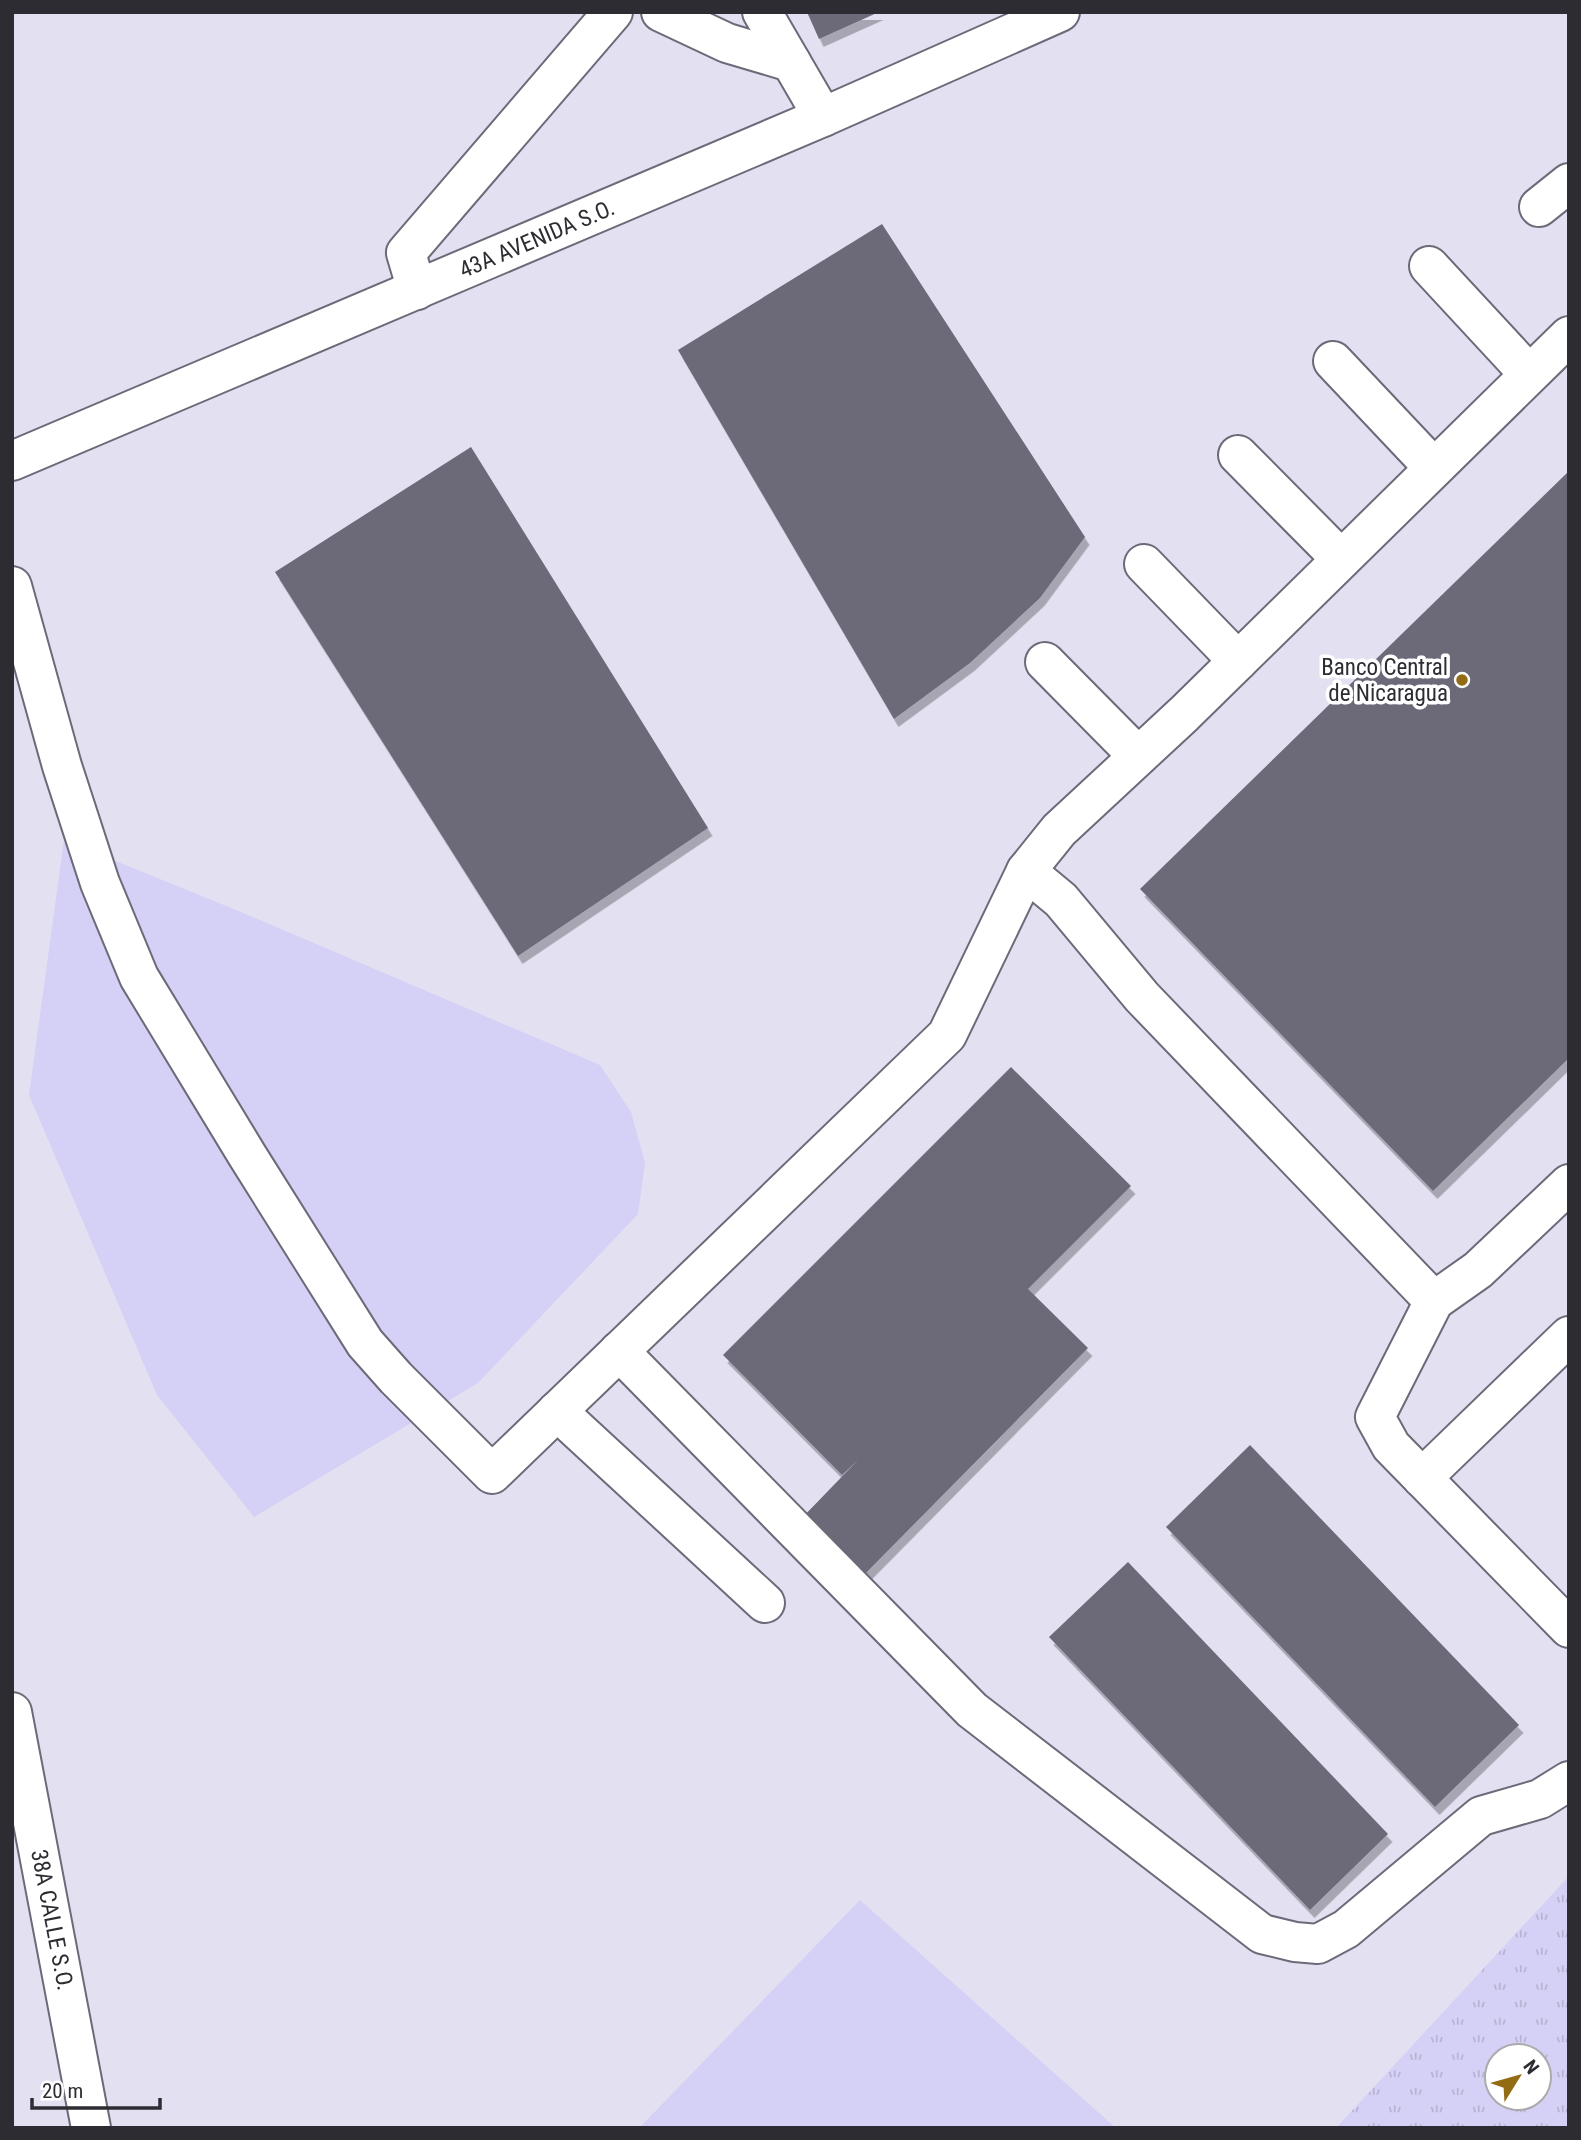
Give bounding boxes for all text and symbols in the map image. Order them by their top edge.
street label: 43A AVENIDA S.O. [455,194,619,284]
place label: Banco Central de Nicaragua [1321,654,1448,707]
marker: Banco Central de Nicaragua [1454,672,1470,688]
street label: 38A CALLE S.O. [25,1847,79,1993]
north arrow [1483,2042,1553,2112]
text: N [1518,2056,1544,2079]
scale bar [32,2066,159,2110]
text: 20 m [42,2079,83,2103]

